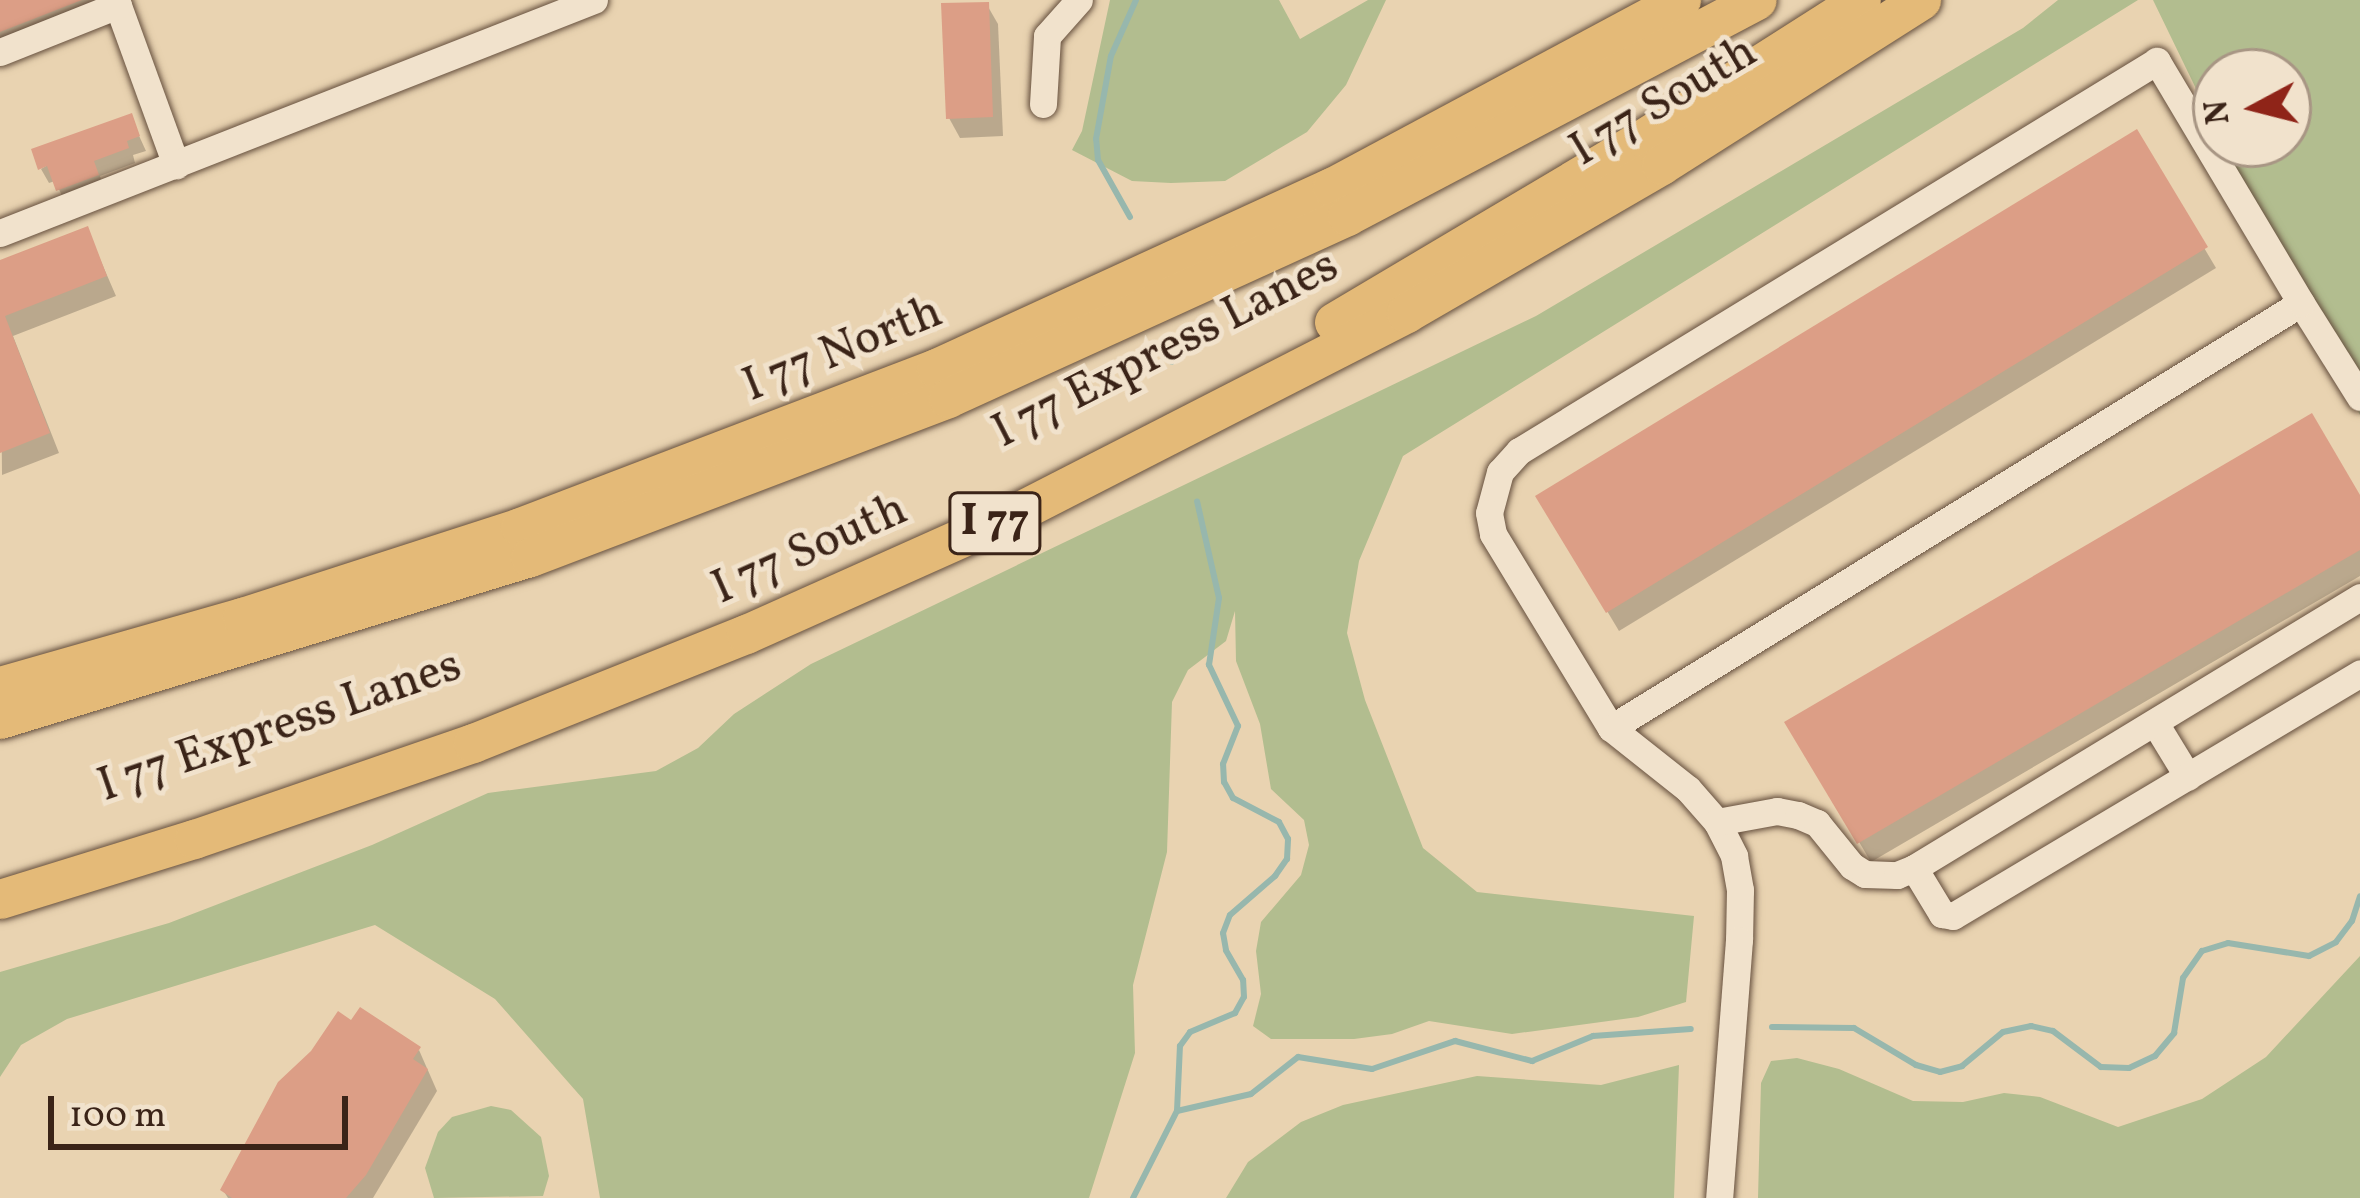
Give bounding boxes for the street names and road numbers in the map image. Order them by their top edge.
street label: I 77 South [1560,24,1768,180]
street label: I 77 Express Lanes [983,238,1349,462]
street label: I 77 North [735,284,951,416]
street label: I 77 South [704,482,916,618]
road number: I 77 [947,484,1043,562]
street label: I 77 Express Lanes [91,638,469,816]

